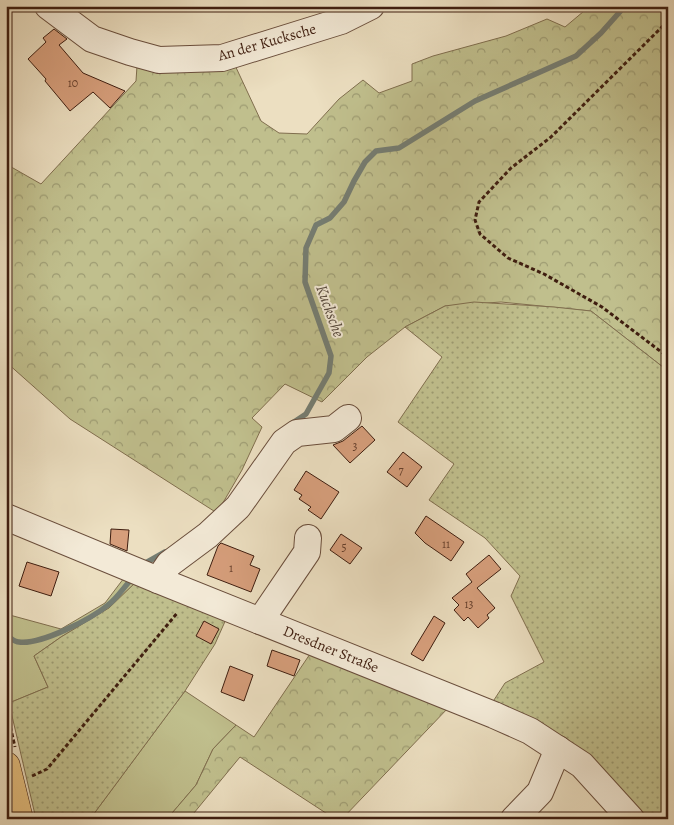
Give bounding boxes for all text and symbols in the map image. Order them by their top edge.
street label: An der Kucksche [215,18,319,66]
house number: 10 [68,75,78,91]
water label: Kucksche [310,282,350,340]
house number: 3 [353,438,358,454]
house number: 7 [398,462,404,478]
house number: 11 [442,536,450,552]
house number: 5 [341,539,347,555]
house number: 1 [229,560,233,576]
house number: 13 [464,596,474,612]
street label: Dresdner Straße [280,621,382,677]

